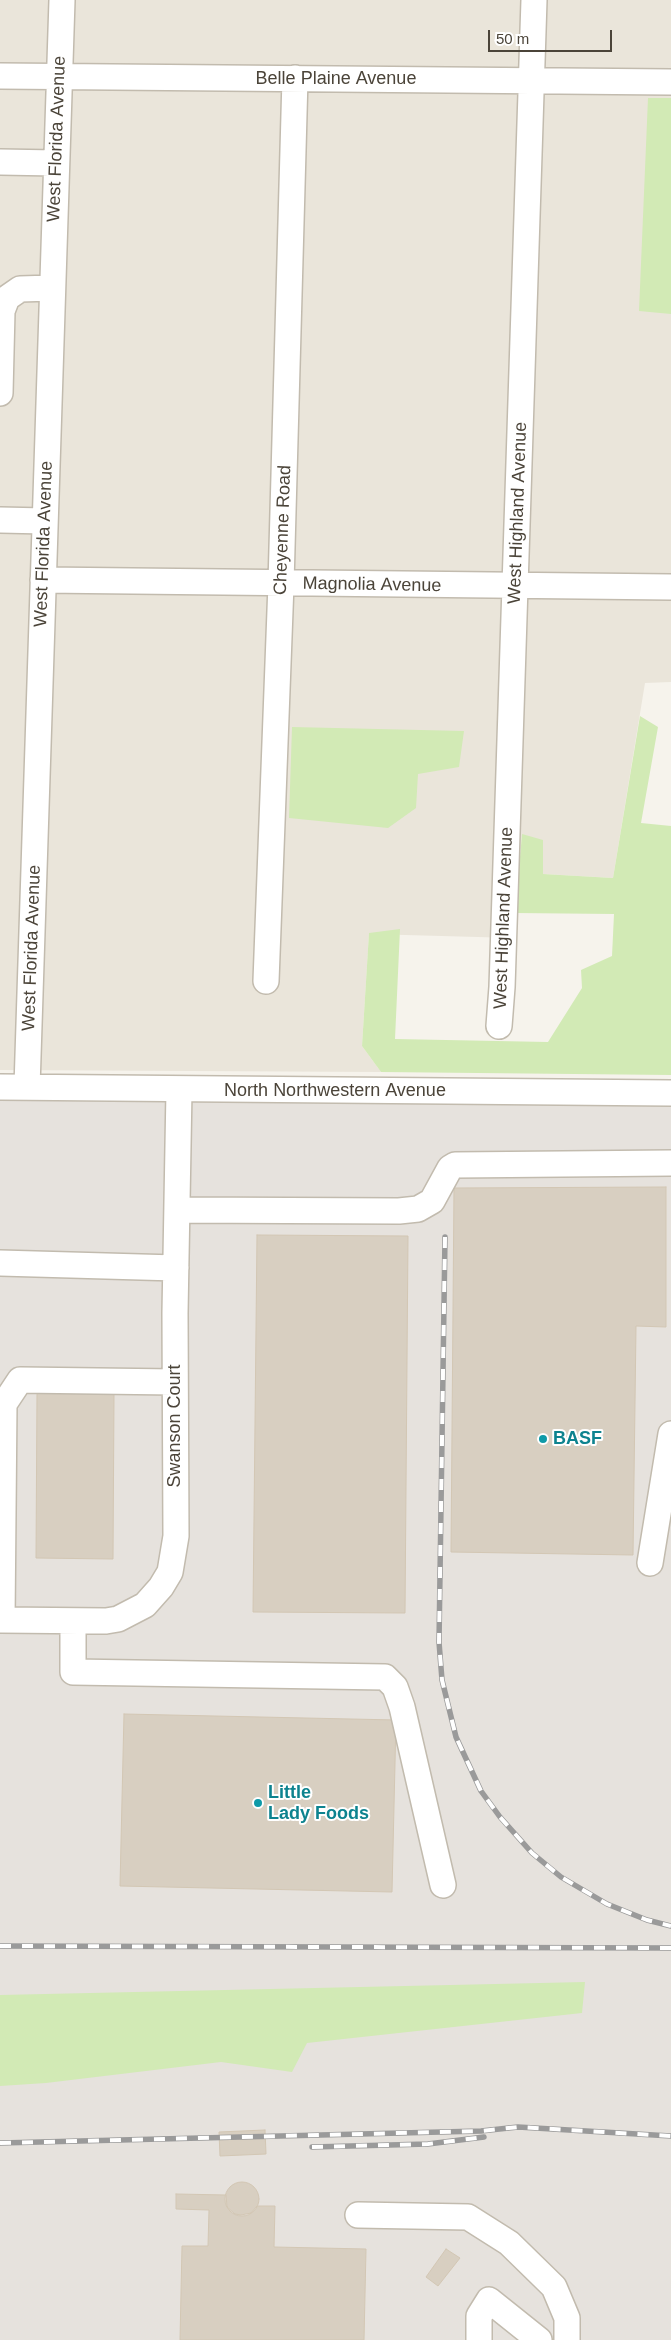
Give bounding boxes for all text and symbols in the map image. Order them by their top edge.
scale bar [491,20,615,52]
text: 50 m [496,30,529,47]
street label: West Florida Avenue [43,55,71,223]
street label: Belle Plaine Avenue [256,68,416,90]
street label: West Highland Avenue [504,421,532,605]
street label: West Florida Avenue [30,460,58,628]
street label: Cheyenne Road [270,465,296,595]
street label: Magnolia Avenue [302,573,442,597]
street label: West Highland Avenue [490,826,518,1010]
street label: West Florida Avenue [18,864,46,1032]
street label: North Northwestern Avenue [224,1080,446,1102]
street label: Swanson Court [164,1364,186,1488]
place label: BASF [553,1428,602,1450]
marker: BASF [537,1433,549,1445]
place label: Little Lady Foods [268,1782,369,1825]
marker: Little Lady Foods [252,1797,264,1809]

